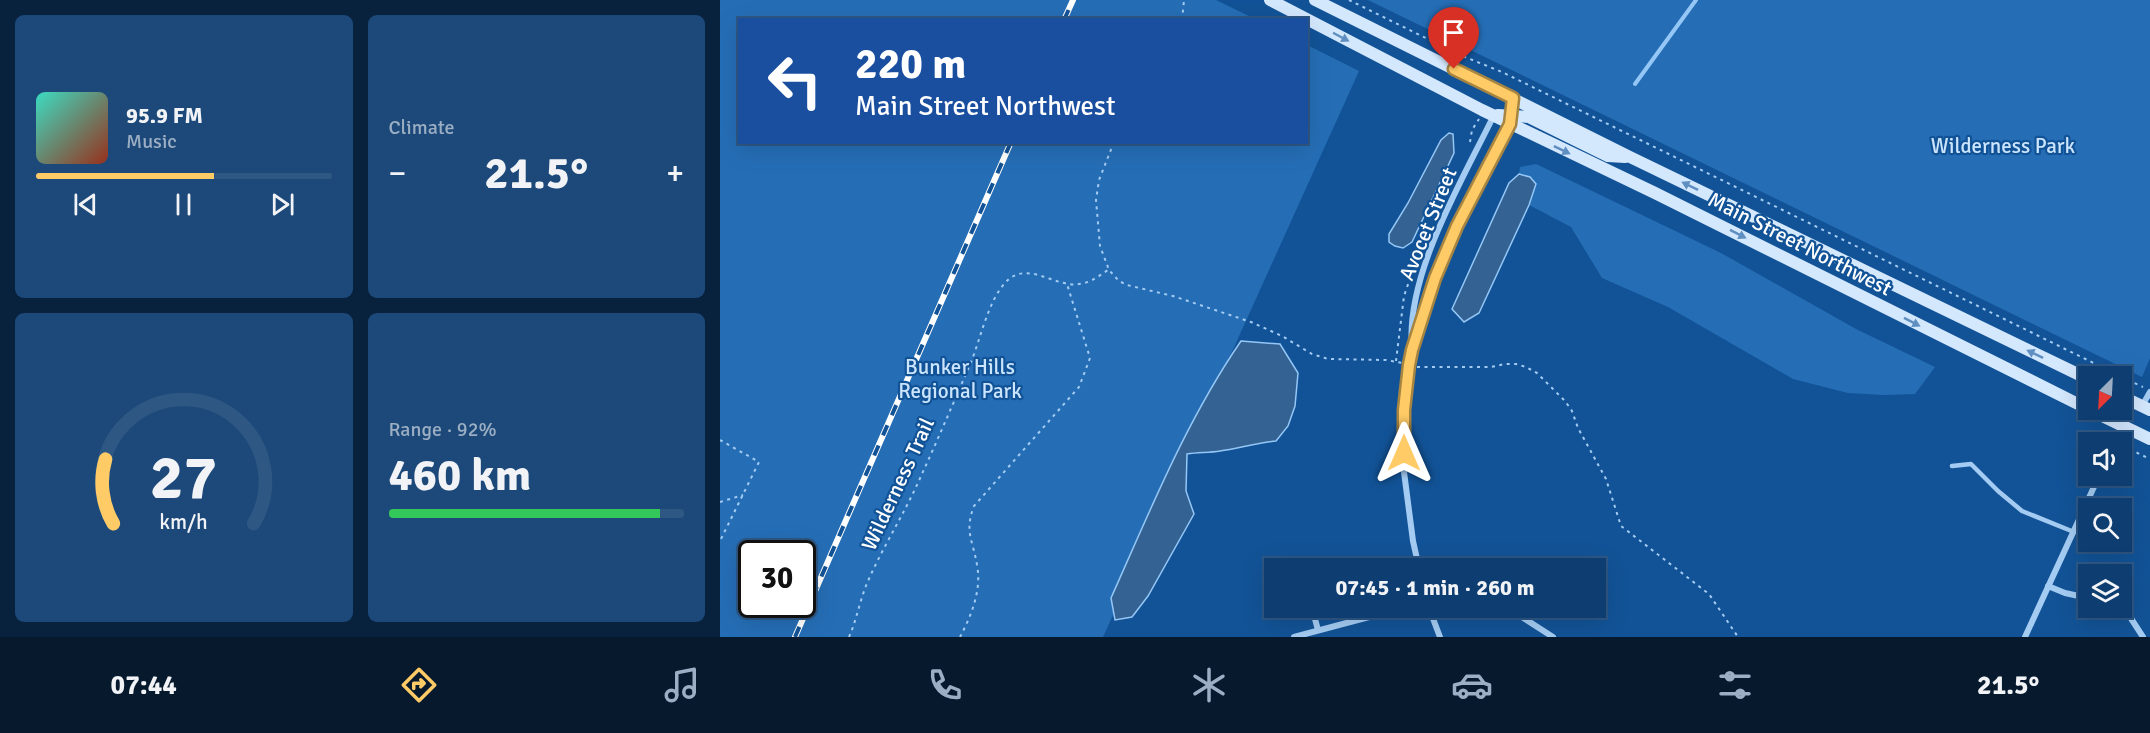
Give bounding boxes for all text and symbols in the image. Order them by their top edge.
pin [1428,7,1479,69]
icon: arrive [1437,16,1470,49]
one-way arrow [1332,32,1349,42]
text: 220 m [855,39,966,90]
icon: left [756,42,834,120]
text: Main Street Northwest [855,90,1115,123]
text: 95.9 FM [126,102,203,129]
text: Climate [389,115,454,140]
text: Music [126,129,177,154]
park label: Wilderness Park [1931,133,2076,159]
one-way arrow [1554,145,1571,154]
text: 21.5° [484,146,588,201]
text: − [389,153,406,194]
text: + [666,153,684,194]
street label: Avocet Street [1394,164,1462,284]
one-way arrow [1682,181,1699,190]
street label: Main Street Northwest [1704,186,1896,302]
icon: previous [69,188,102,221]
icon: pause [167,188,200,221]
icon: next [266,188,299,221]
one-way arrow [1729,229,1747,239]
one-way arrow [1904,317,1921,327]
one-way arrow [2027,349,2044,358]
park label: Bunker Hills Regional Park [898,354,1022,404]
north arrow [2078,366,2132,420]
map controls [2078,366,2132,618]
street label: Wilderness Trail [856,414,940,554]
text: Range · 92% [389,417,497,442]
position arrow [1372,421,1436,485]
button: sound [2078,432,2132,486]
text: 27 [150,439,217,516]
text: 460 km [389,448,531,503]
button: search [2078,498,2132,552]
text: km/h [159,510,208,536]
speed limit sign: 30 [738,540,816,618]
button: layers [2078,564,2132,618]
text: 07:45 · 1 min · 260 m [1335,574,1535,601]
icon: directions [398,664,440,706]
icon: music [661,664,703,706]
icon: phone [924,664,966,706]
icon: climate [1188,664,1230,706]
icon: car [1451,664,1493,706]
icon: filters [1714,664,1756,706]
text: 07:44 [111,669,177,702]
text: 21.5° [1977,669,2039,702]

